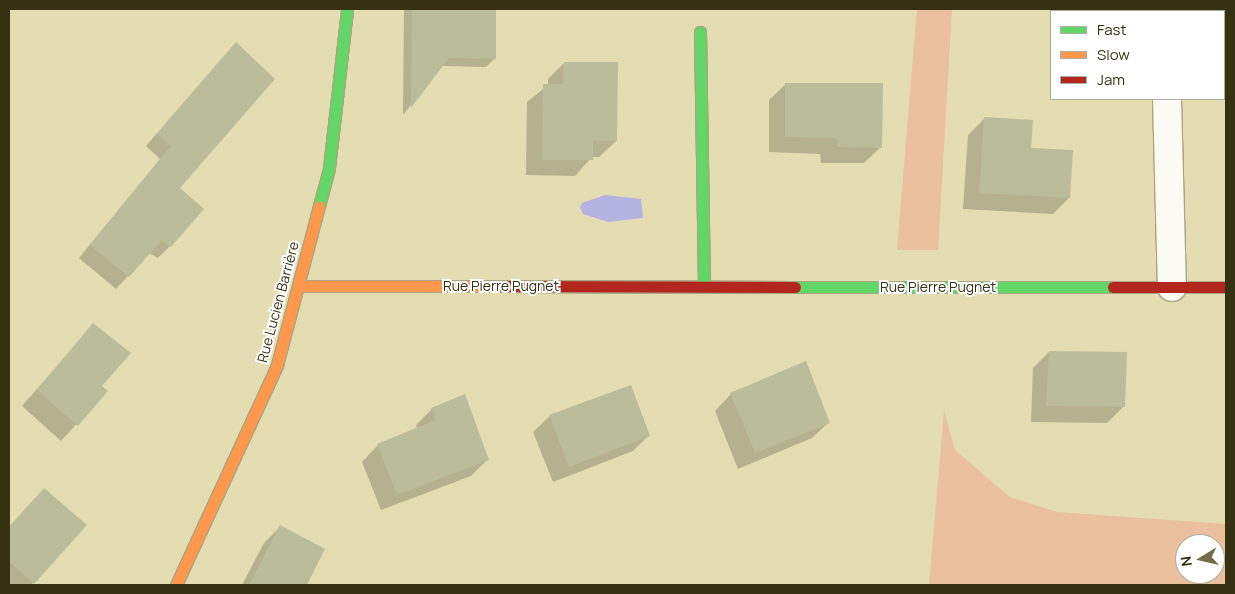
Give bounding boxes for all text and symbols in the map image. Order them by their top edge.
legend [1050,10,1225,100]
text: Fast [1097,19,1126,40]
text: Slow [1097,44,1130,65]
text: Jam [1097,69,1125,90]
street label: Rue Lucien Barrière [254,240,302,364]
street label: Rue Pierre Pugnet [443,278,559,294]
street label: Rue Pierre Pugnet [880,279,996,295]
north arrow [1175,534,1225,584]
text: N [1176,555,1196,568]

